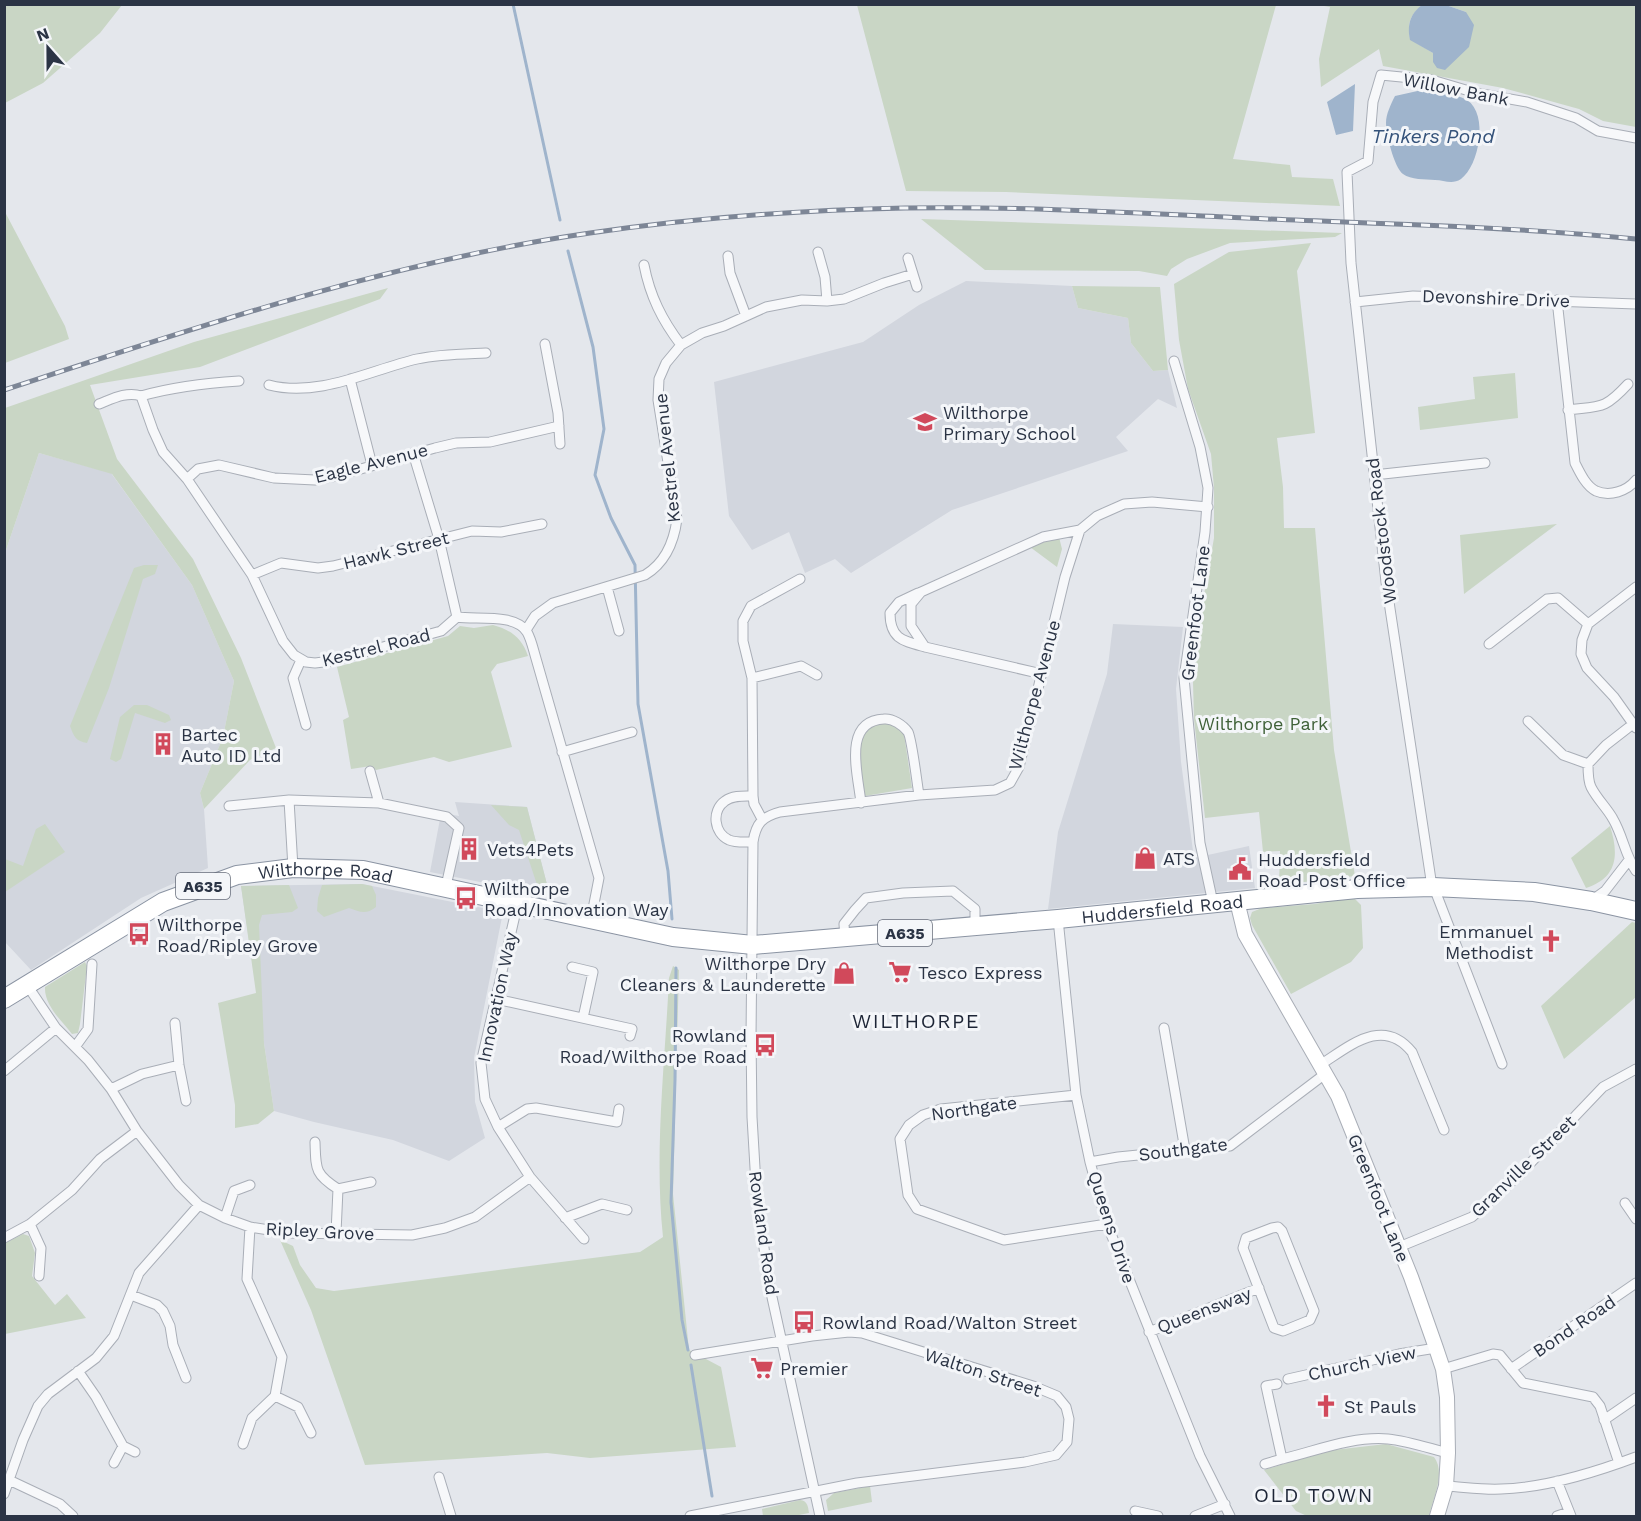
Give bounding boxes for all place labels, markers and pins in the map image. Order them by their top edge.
place label: Wilthorpe Primary School [943,402,1076,444]
school or university icon: Wilthorpe Primary School [912,409,938,435]
place label: Bartec Auto ID Ltd [181,724,282,766]
building icon: Bartec Auto ID Ltd [150,731,176,757]
building icon: Vets4Pets [456,836,482,862]
place label: Vets4Pets [487,839,574,860]
shop icon: ATS [1132,845,1158,871]
place label: ATS [1163,848,1195,869]
place label: Huddersfield Road Post Office [1258,849,1406,891]
public building icon: Huddersfield Road Post Office [1227,856,1253,882]
place label: Wilthorpe Road/Innovation Way [484,878,669,920]
bus stop icon: Wilthorpe Road/Innovation Way [453,885,479,911]
place label: Wilthorpe Road/Ripley Grove [157,914,318,956]
bus stop icon: Wilthorpe Road/Ripley Grove [126,921,152,947]
place label: Emmanuel Methodist [1439,921,1533,963]
church icon: Emmanuel Methodist [1538,928,1564,954]
place label: Wilthorpe Dry Cleaners & Launderette [620,953,827,995]
supermarket icon: Tesco Express [887,959,913,985]
shop icon: Wilthorpe Dry Cleaners & Launderette [831,960,857,986]
place label: Tesco Express [918,962,1043,983]
place label: Rowland Road/Wilthorpe Road [559,1025,747,1067]
bus stop icon: Rowland Road/Wilthorpe Road [752,1032,778,1058]
bus stop icon: Rowland Road/Walton Street [791,1309,817,1335]
place label: Rowland Road/Walton Street [822,1312,1077,1333]
supermarket icon: Premier [749,1355,775,1381]
place label: Premier [780,1358,848,1379]
church icon: St Pauls [1313,1393,1339,1419]
place label: St Pauls [1344,1396,1417,1417]

